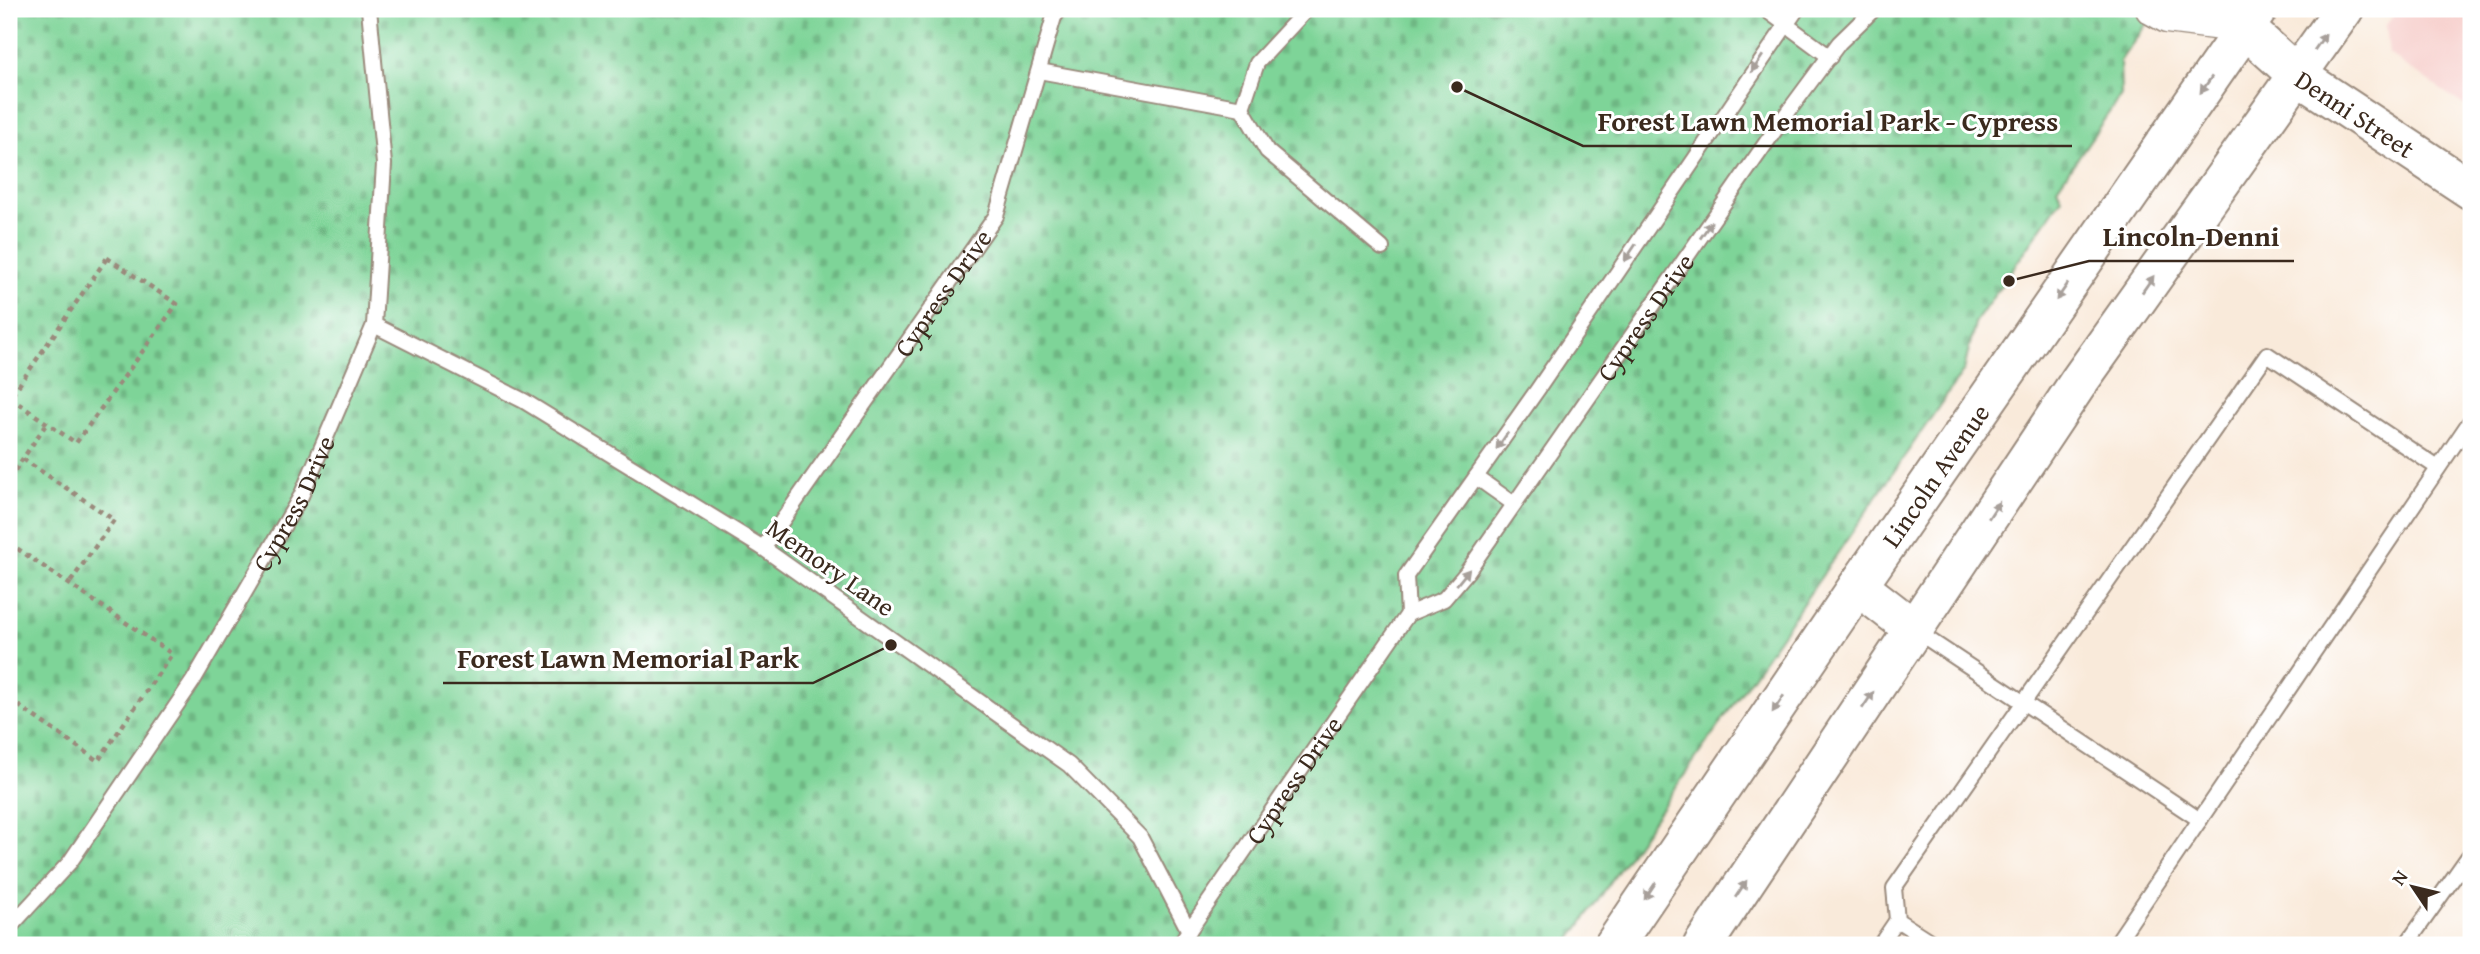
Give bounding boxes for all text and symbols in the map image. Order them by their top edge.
one-way arrow [2313,33,2327,51]
one-way arrow [1750,55,1764,73]
street label: Denni Street [2288,60,2423,167]
one-way arrow [2200,75,2213,94]
callout: Forest Lawn Memorial Park - Cypress [1583,97,2072,146]
text: Forest Lawn Memorial Park - Cypress [1598,100,2058,141]
callout: Lincoln-Denni [2089,212,2294,261]
text: Lincoln-Denni [2103,215,2280,256]
street label: Cypress Drive [884,221,1001,365]
one-way arrow [1699,221,1713,239]
one-way arrow [1623,243,1636,263]
street label: Cypress Drive [1586,245,1703,389]
one-way arrow [2141,275,2155,293]
one-way arrow [2055,283,2069,301]
street label: Lincoln Avenue [1871,395,1998,555]
street label: Cypress Drive [242,429,344,578]
one-way arrow [1495,432,1509,450]
one-way arrow [1987,501,2000,520]
street label: Memory Lane [759,508,903,626]
one-way arrow [1456,568,1471,586]
callout: Forest Lawn Memorial Park [443,634,813,683]
text: Forest Lawn Memorial Park [457,637,800,678]
one-way arrow [1861,691,1875,709]
one-way arrow [1772,694,1785,713]
street label: Cypress Drive [1235,708,1352,852]
north arrow [2378,852,2448,922]
text: N [2384,864,2414,890]
one-way arrow [1734,879,1747,898]
one-way arrow [1644,882,1657,901]

